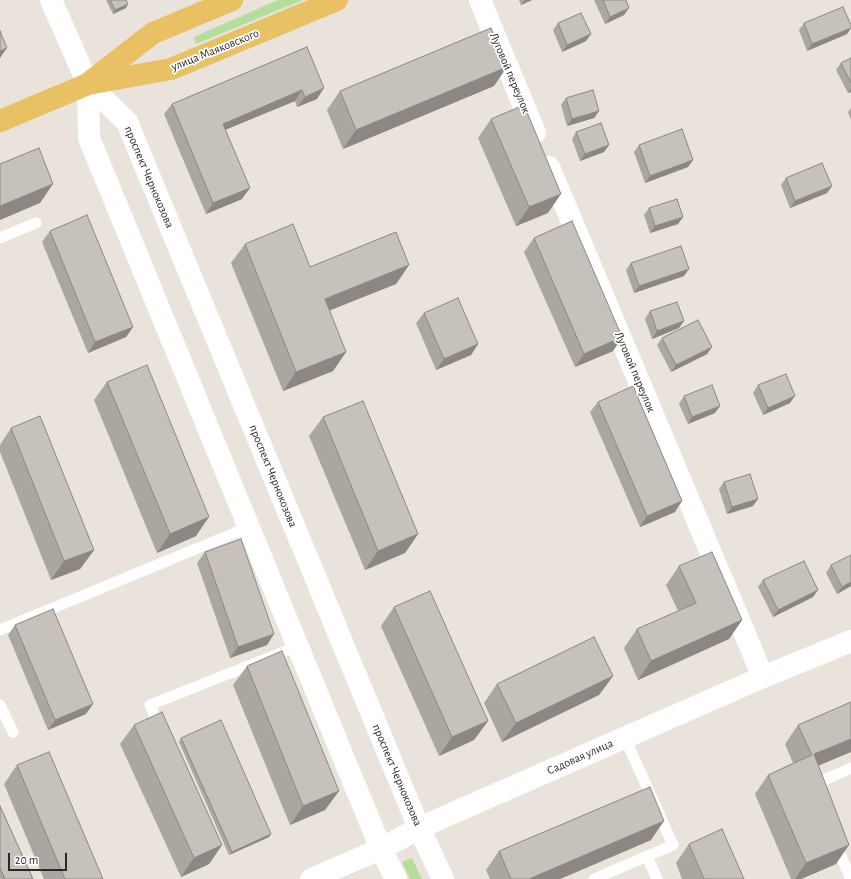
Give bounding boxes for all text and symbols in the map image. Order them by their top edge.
street label: улица Маяковского [169,26,261,74]
street label: Луговой переулок [487,31,533,115]
street label: проспект Чернокозова [121,124,177,230]
street label: Луговой переулок [612,330,658,414]
street label: проспект Чернокозова [246,423,300,529]
street label: проспект Чернокозова [369,722,425,828]
street label: Садовая улица [545,736,615,778]
scale bar [10,845,69,871]
text: 20 m [15,854,38,866]

